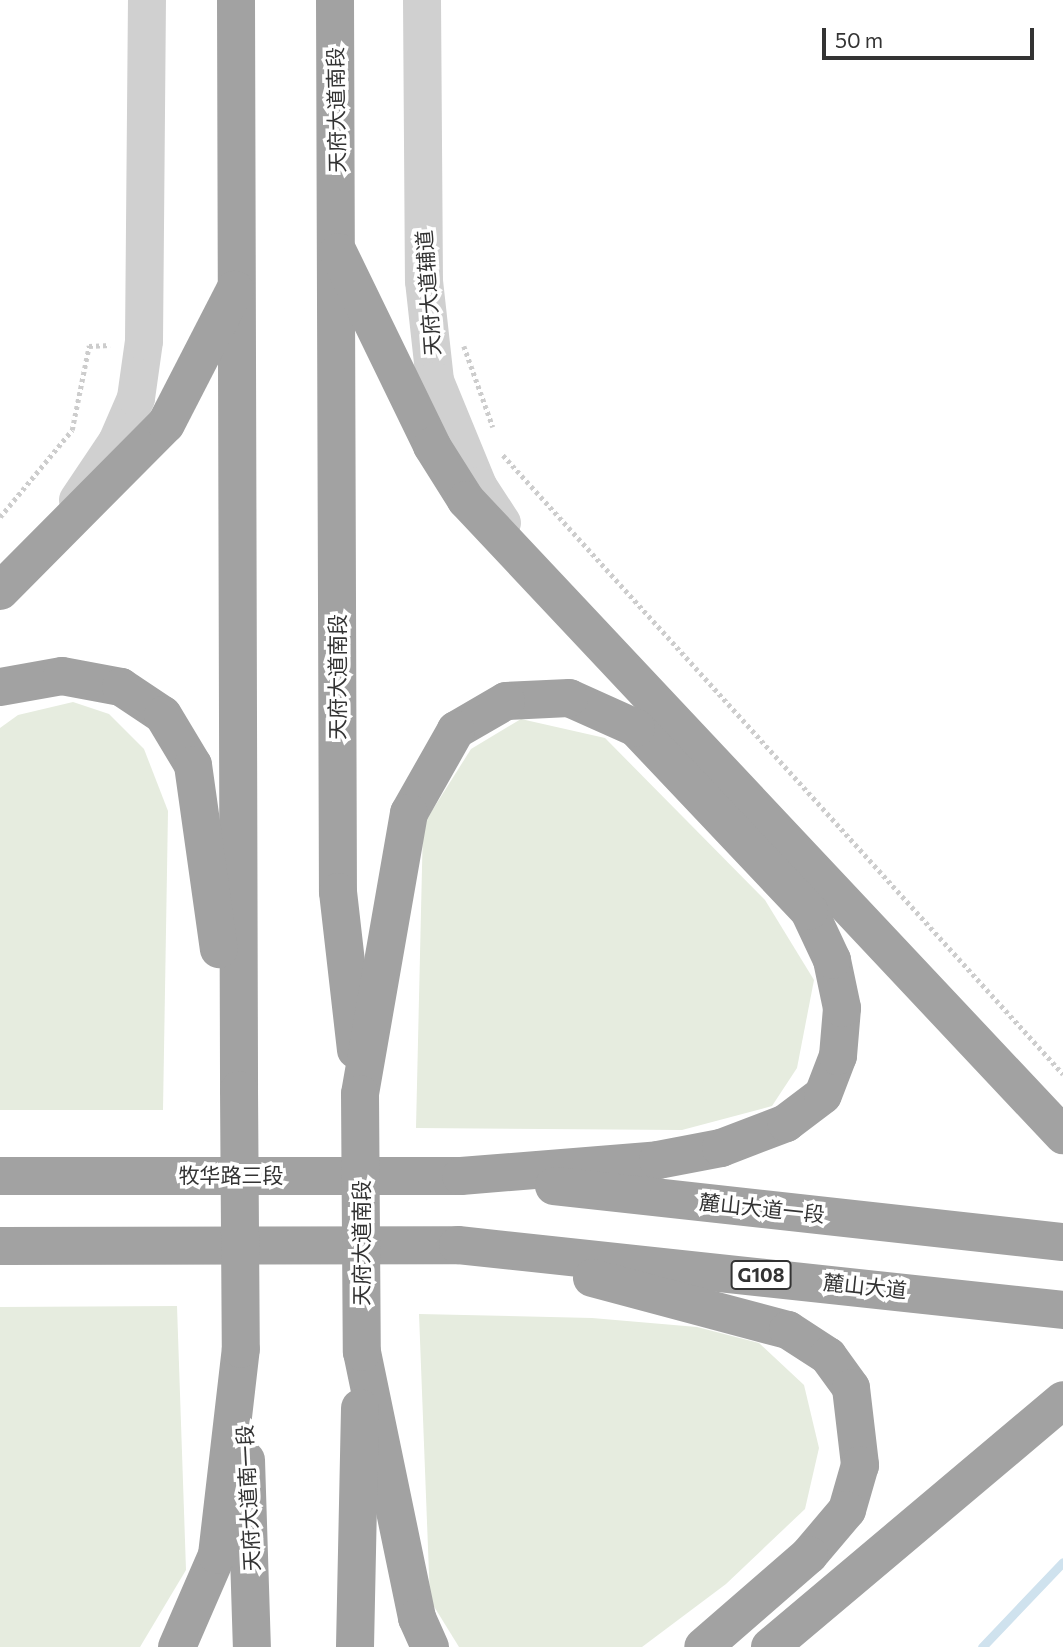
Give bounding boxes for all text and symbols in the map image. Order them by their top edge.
scale bar [825,14,1037,58]
text: 50 m [835,27,883,52]
street label: 天府大道南段 [322,47,350,173]
street label: 天府大道辅道 [411,229,445,357]
street label: 天府大道南段 [324,614,350,740]
street label: 牧华路三段 [179,1162,283,1188]
street label: 天府大道南段 [348,1180,374,1306]
street label: 麓山大道一段 [698,1189,826,1227]
road number: G108 [730,1260,792,1290]
street label: 麓山大道 [822,1269,908,1303]
street label: 天府大道南一段 [232,1424,264,1572]

